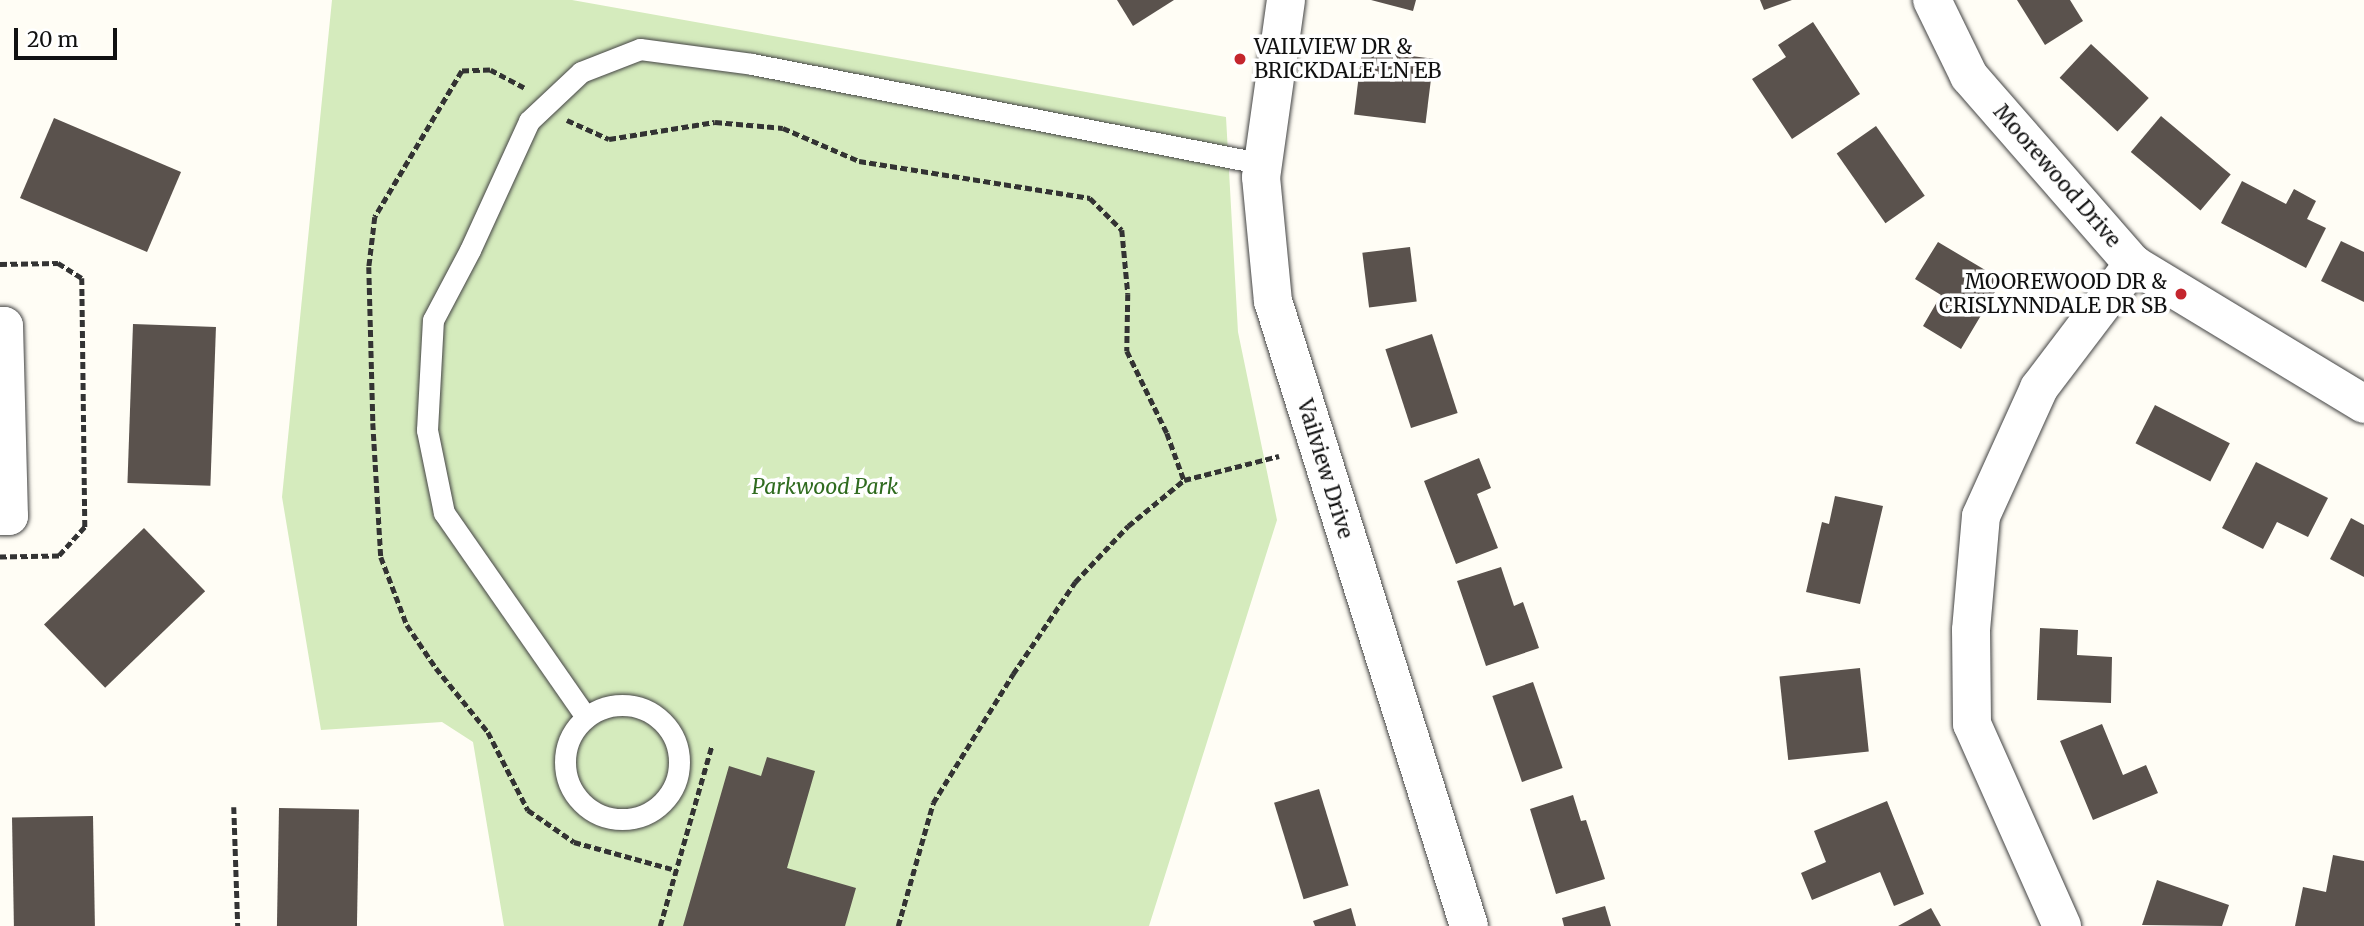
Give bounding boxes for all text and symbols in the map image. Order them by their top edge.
scale bar [18,14,121,58]
text: 20 m [27,26,78,53]
place label: VAILVIEW DR & BRICKDALE LN EB [1254,34,1441,84]
marker: VAILVIEW DR & BRICKDALE LN EB [1232,51,1248,67]
street label: Moorewood Drive [1988,99,2126,253]
place label: MOOREWOOD DR & CRISLYNNDALE DR SB [1939,269,2167,319]
marker: MOOREWOOD DR & CRISLYNNDALE DR SB [2173,286,2189,302]
street label: Vailview Drive [1292,396,1358,542]
park label: Parkwood Park [752,474,898,500]

